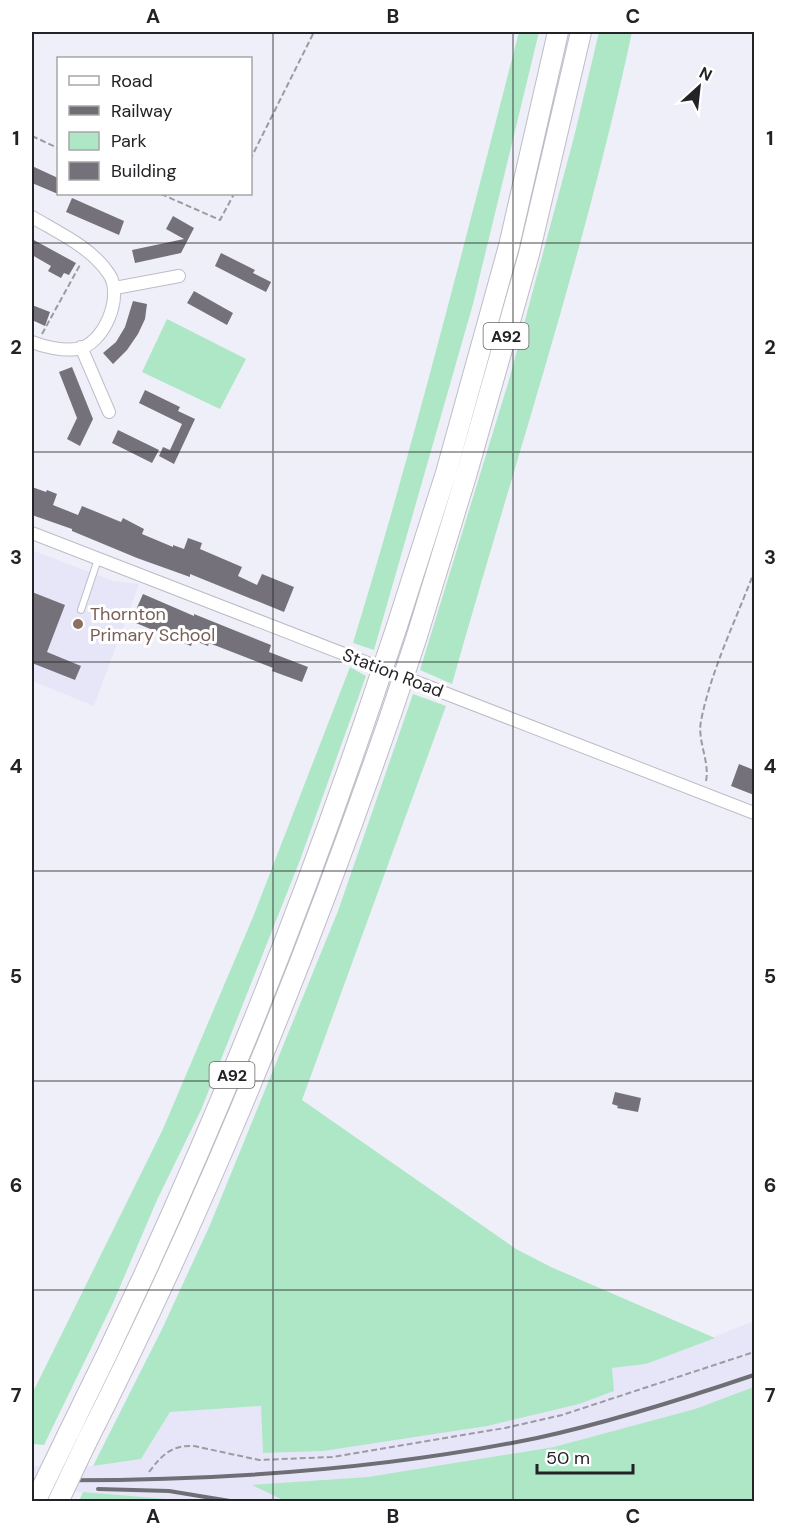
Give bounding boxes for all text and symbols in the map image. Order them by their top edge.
text: A [146,3,160,29]
text: B [387,3,399,29]
text: C [626,3,640,29]
legend [57,57,252,195]
north arrow [669,57,729,117]
text: N [696,62,716,86]
text: Road [111,69,153,93]
text: Railway [111,99,173,123]
text: 1 [12,125,20,151]
text: 1 [766,125,774,151]
text: Park [111,129,147,153]
text: Building [111,159,176,183]
road number: A92 [484,323,528,349]
text: 2 [10,334,22,360]
text: 2 [764,334,776,360]
text: 3 [10,544,22,570]
text: 3 [764,544,776,570]
place label: Thornton Primary School [90,602,215,647]
marker: Thornton Primary School [71,617,85,631]
street label: Station Road [339,643,447,703]
text: 4 [10,753,23,779]
text: 4 [764,753,777,779]
text: 5 [10,963,22,989]
text: 5 [764,963,776,989]
road number: A92 [210,1062,254,1088]
text: 6 [10,1172,22,1198]
text: 6 [764,1172,776,1198]
text: 7 [11,1382,22,1408]
text: 7 [765,1382,776,1408]
scale bar [537,1437,633,1475]
text: 50 m [546,1446,590,1470]
text: A [146,1503,160,1529]
text: B [387,1503,399,1529]
text: C [626,1503,640,1529]

